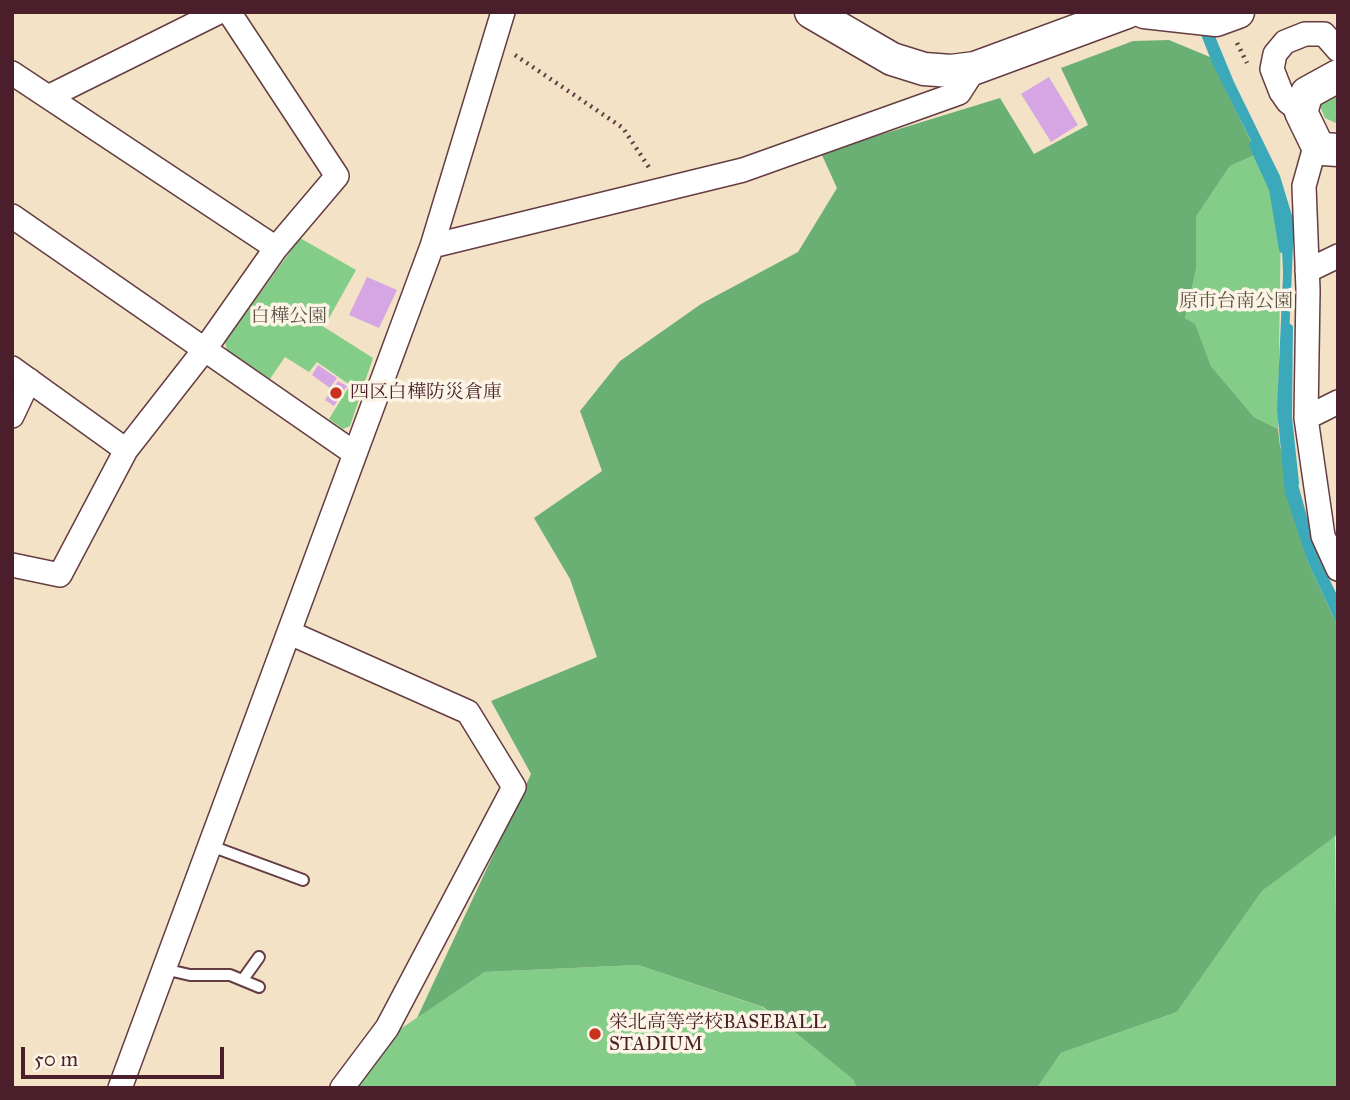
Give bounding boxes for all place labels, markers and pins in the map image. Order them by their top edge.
place label: 四区白樺防災倉庫 [350,382,502,404]
marker: 四区白樺防災倉庫 [328,385,344,401]
place label: 栄北高等学校BASEBALL STADIUM [609,1012,826,1056]
marker: 栄北高等学校BASEBALL STADIUM [587,1026,603,1042]

